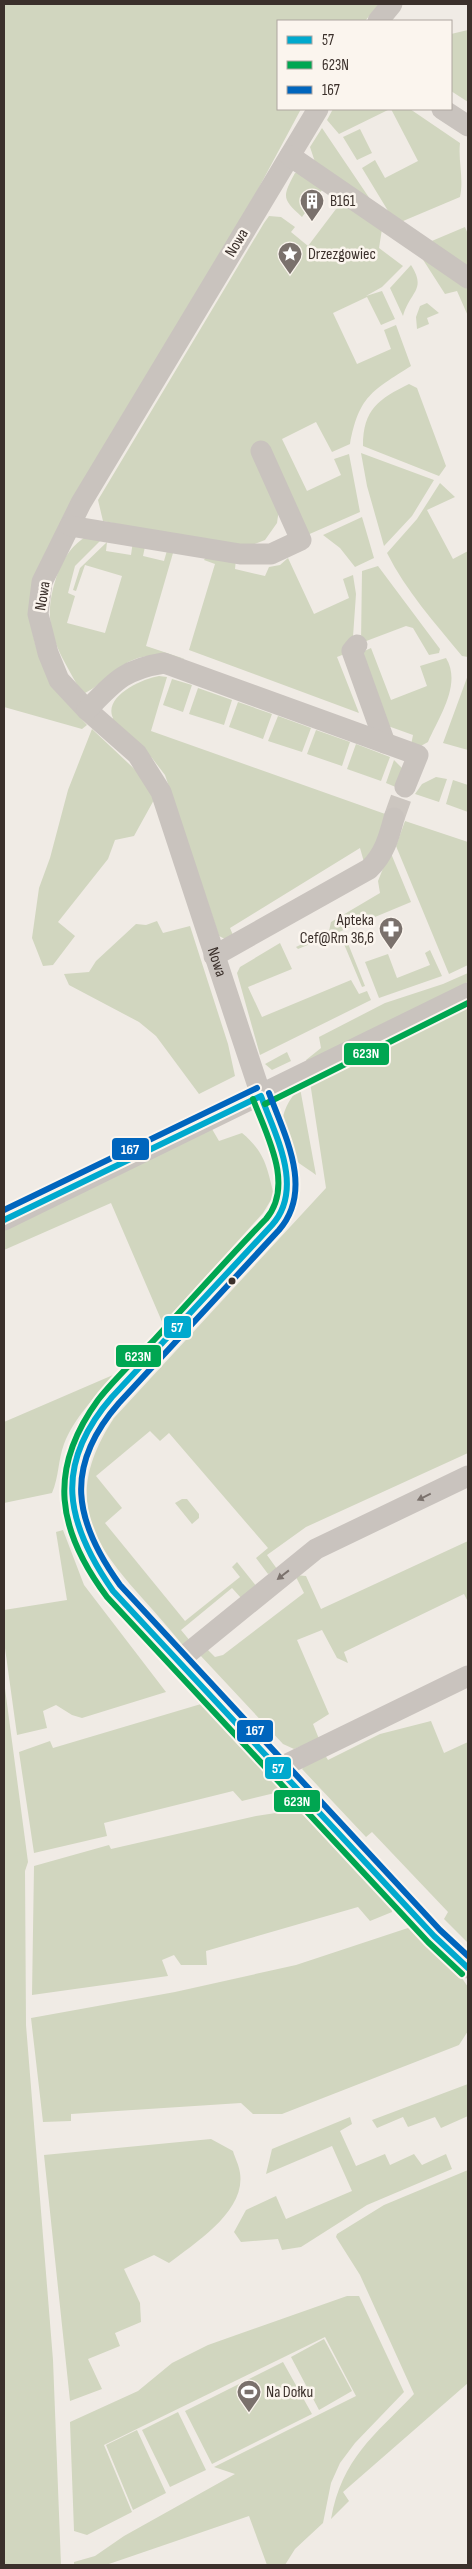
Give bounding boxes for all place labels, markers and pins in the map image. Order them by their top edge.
building icon: B161 [299,188,325,222]
place label: B161 [330,192,356,211]
place icon: Drzezgowiec [277,241,303,275]
place label: Drzezgowiec [308,245,376,264]
place label: Apteka Cef@Rm 36,6 [300,911,374,948]
pharmacy icon: Apteka Cef@Rm 36,6 [378,916,404,950]
unlabelled marker [227,1276,237,1286]
sports icon: Na Dołku [236,2379,262,2413]
place label: Na Dołku [266,2383,313,2402]

